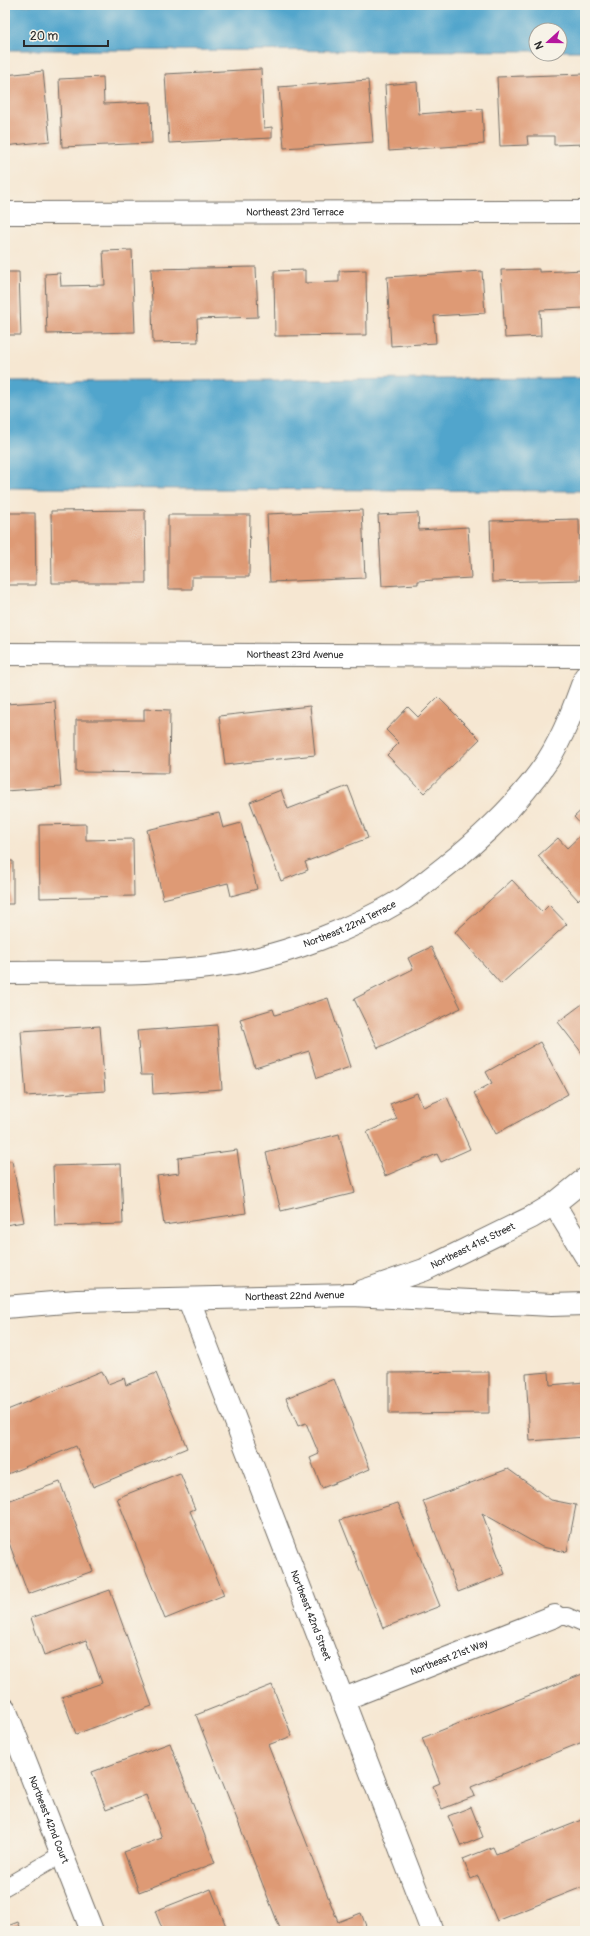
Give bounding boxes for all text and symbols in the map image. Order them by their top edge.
scale bar [24,22,108,48]
north arrow [528,22,568,62]
text: 20 m [30,29,59,44]
text: N [532,39,547,51]
street label: Northeast 23rd Terrace [246,206,344,219]
street label: Northeast 23rd Avenue [247,649,344,661]
street label: Northeast 22nd Terrace [302,898,398,950]
street label: Northeast 41st Street [429,1220,518,1272]
street label: Northeast 22nd Avenue [245,1289,345,1303]
street label: Northeast 42nd Street [288,1568,334,1663]
street label: Northeast 21st Way [409,1637,490,1678]
street label: Northeast 42nd Court [26,1774,71,1866]

